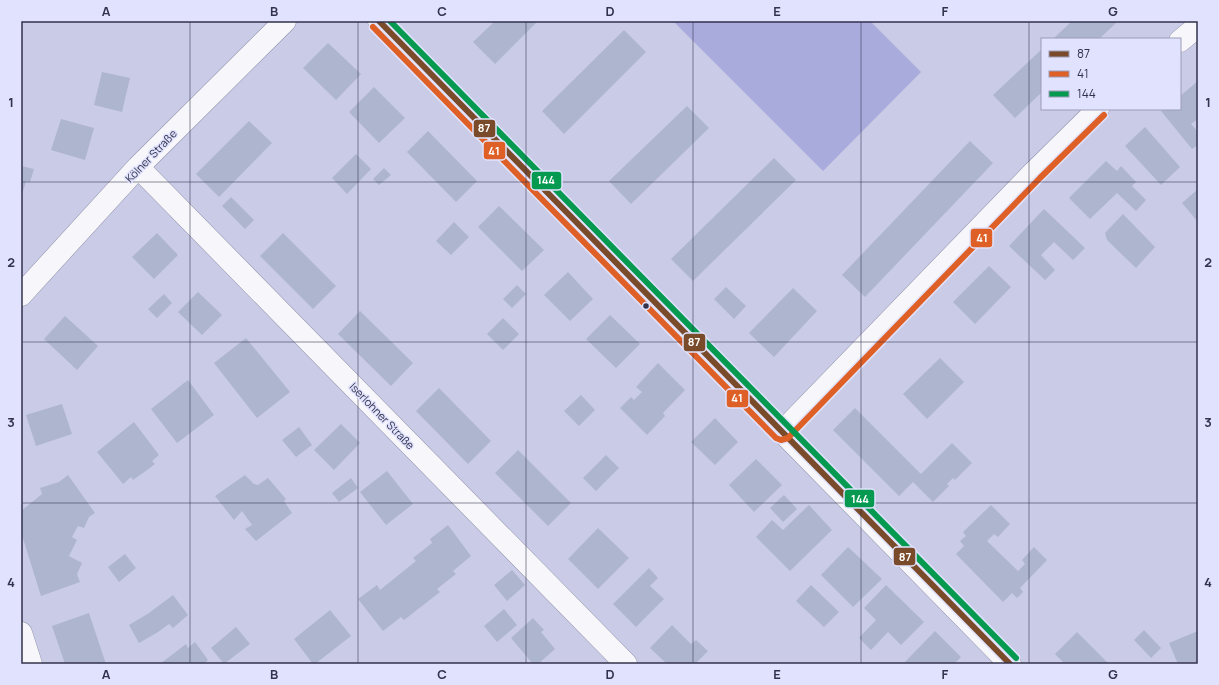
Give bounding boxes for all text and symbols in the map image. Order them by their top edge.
text: A [102,2,111,20]
text: B [270,2,278,20]
text: C [437,2,447,20]
text: D [605,2,615,20]
text: E [773,2,781,20]
text: F [942,2,949,20]
text: G [1108,2,1118,20]
legend [1041,38,1181,110]
text: 87 [1077,45,1090,62]
text: 41 [1077,65,1089,82]
text: 144 [1077,85,1096,102]
text: 1 [8,93,14,111]
text: 1 [1205,93,1211,111]
line badge: 87 [473,119,496,138]
text: 87 [478,120,490,135]
street label: Kölner Straße [122,125,180,185]
line badge: 41 [483,141,506,160]
text: 41 [488,143,500,158]
line badge: 144 [531,171,562,190]
text: 144 [537,172,555,187]
line badge: 41 [970,228,993,248]
text: 41 [976,230,988,245]
text: 2 [7,253,15,271]
text: 2 [1204,253,1212,271]
unlabelled marker [641,301,651,311]
line badge: 87 [683,333,706,352]
text: 87 [688,334,700,349]
street label: Iserlohner Straße [347,379,419,453]
line badge: 41 [726,389,749,408]
text: 41 [731,390,743,405]
text: 3 [7,413,15,431]
text: 3 [1204,413,1212,431]
line badge: 144 [844,489,875,508]
text: 144 [851,491,869,506]
line badge: 87 [893,547,916,566]
text: 87 [899,549,911,564]
text: 4 [7,573,15,591]
text: 4 [1204,573,1212,591]
text: A [102,665,111,683]
text: B [270,665,278,683]
text: C [437,665,447,683]
text: D [605,665,615,683]
text: E [773,665,781,683]
text: F [942,665,949,683]
text: G [1108,665,1118,683]

